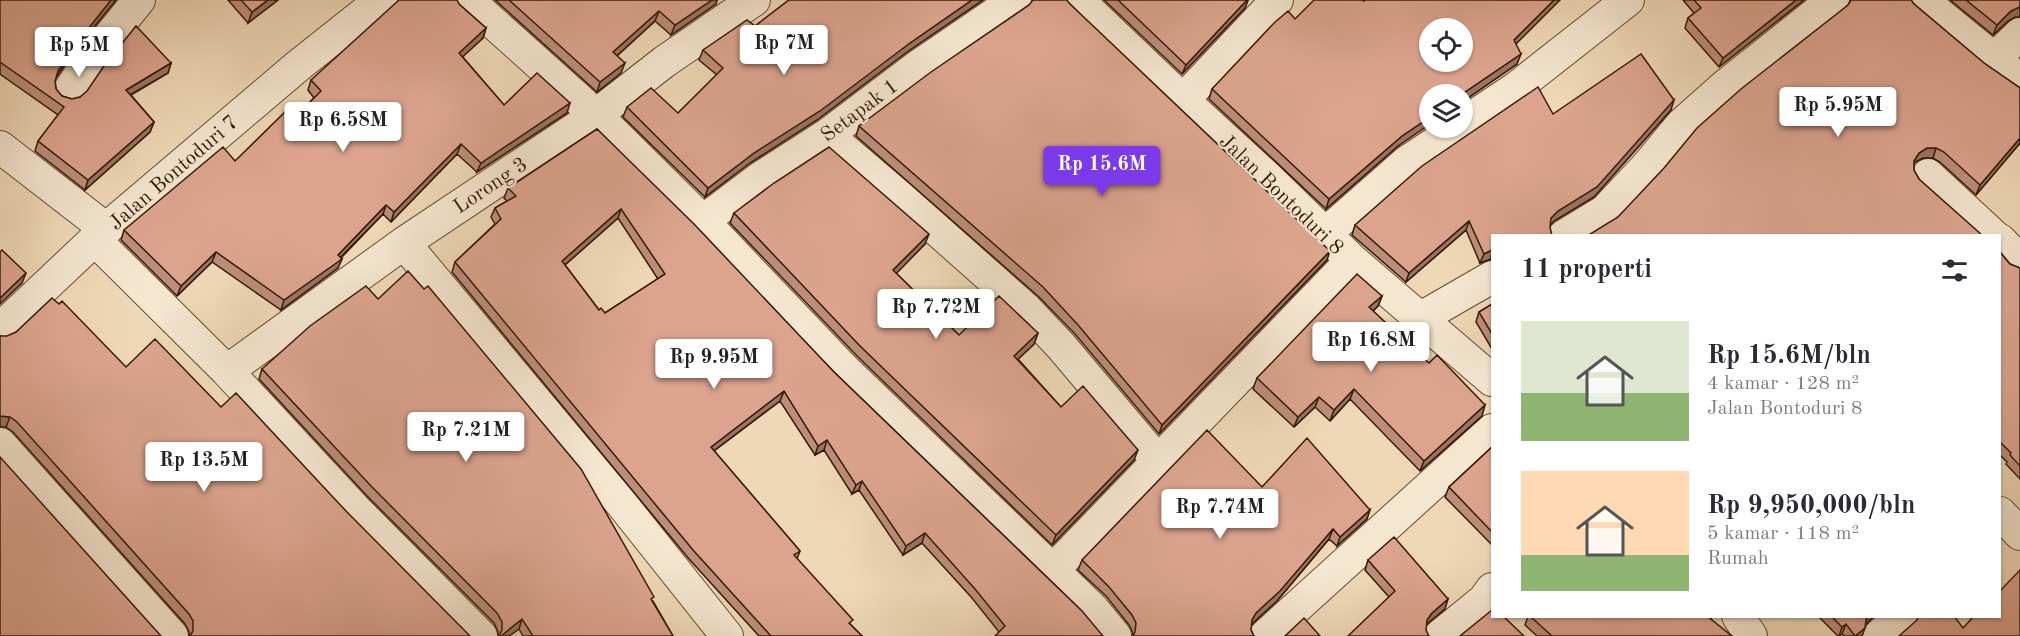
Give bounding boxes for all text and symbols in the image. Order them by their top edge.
map controls [1419,18,1473,138]
button: locate [1419,18,1473,72]
pin: Rp 7M [742,25,826,76]
pin: Rp 5M [37,27,121,78]
text: Rp 7M [754,34,814,54]
text: Rp 5M [49,36,109,56]
street label: Setapak 1 [817,76,902,147]
button: layers [1419,84,1473,138]
pin: Rp 5.95M [1776,87,1900,138]
text: Rp 5.95M [1793,96,1883,116]
pin: Rp 6.58M [281,102,405,153]
text: Rp 6.58M [298,111,388,131]
street label: Jalan Bontoduri 7 [105,112,243,235]
street label: Jalan Bontoduri 8 [1215,131,1347,259]
pin: Rp 15.6M [1040,146,1164,197]
street label: Lorong 3 [450,154,532,219]
text: Rp 15.6M [1057,155,1147,175]
icon: filters [1938,254,1971,287]
text: 11 properti [1521,257,1652,283]
pin: Rp 7.72M [874,289,998,340]
text: Rp 7.72M [891,298,981,318]
pin: Rp 16.8M [1309,322,1433,373]
text: Rp 16.8M [1326,331,1416,351]
pin: Rp 9.95M [652,339,776,390]
text: Rp 15.6M/bln [1707,343,1871,369]
icon: home [1569,345,1641,417]
text: Rp 9.95M [669,348,759,368]
text: 4 kamar · 128 m² [1707,374,1859,394]
text: Jalan Bontoduri 8 [1707,399,1863,419]
pin: Rp 7.21M [404,412,528,463]
text: Rp 7.21M [421,421,511,441]
pin: Rp 13.5M [142,442,266,493]
text: Rp 13.5M [159,451,249,471]
pin: Rp 7.74M [1158,489,1282,540]
text: Rp 9,950,000/bln [1707,493,1915,519]
icon: home [1569,495,1641,567]
text: Rp 7.74M [1175,498,1265,518]
text: 5 kamar · 118 m² [1707,524,1859,544]
text: Rumah [1707,549,1769,569]

